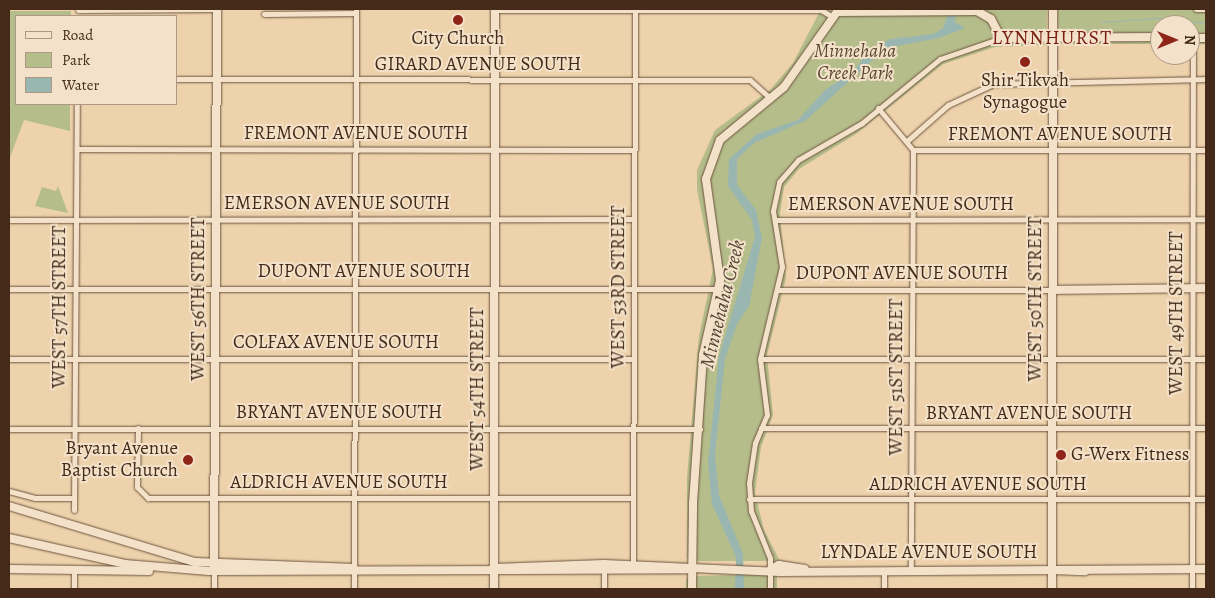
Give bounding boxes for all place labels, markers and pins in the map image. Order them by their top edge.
marker: City Church [452,14,464,26]
place label: City Church [412,28,504,50]
marker: Shir Tikvah Synagogue [1019,56,1031,68]
place label: Shir Tikvah Synagogue [981,70,1069,114]
place label: Bryant Avenue Baptist Church [61,438,178,482]
place label: G-Werx Fitness [1071,444,1189,466]
marker: G-Werx Fitness [1055,449,1067,461]
marker: Bryant Avenue Baptist Church [182,454,194,466]

